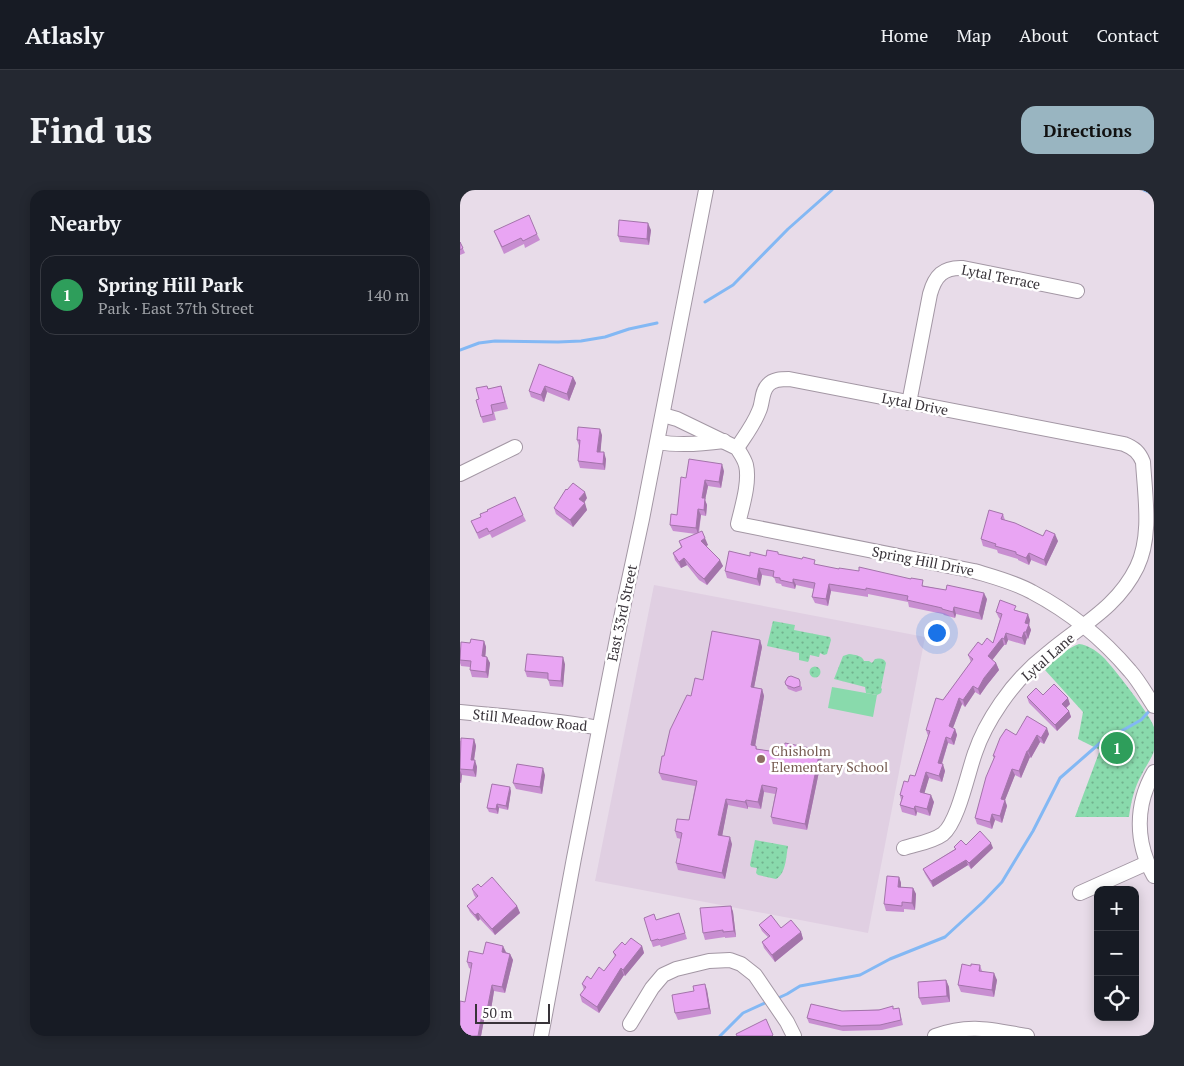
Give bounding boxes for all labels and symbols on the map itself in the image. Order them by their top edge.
street label: Lytal Terrace [960,260,1042,293]
street label: Lytal Drive [880,388,950,419]
street label: Spring Hill Drive [870,541,976,580]
street label: East 33rd Street [602,562,641,663]
your location [924,620,950,646]
street label: Lytal Lane [1017,628,1078,685]
street label: Still Meadow Road [472,704,589,735]
pin: 1 [1101,729,1133,767]
place label: Chisholm Elementary School [771,741,888,776]
marker: Chisholm Elementary School [755,753,767,765]
scale bar [475,1001,550,1024]

